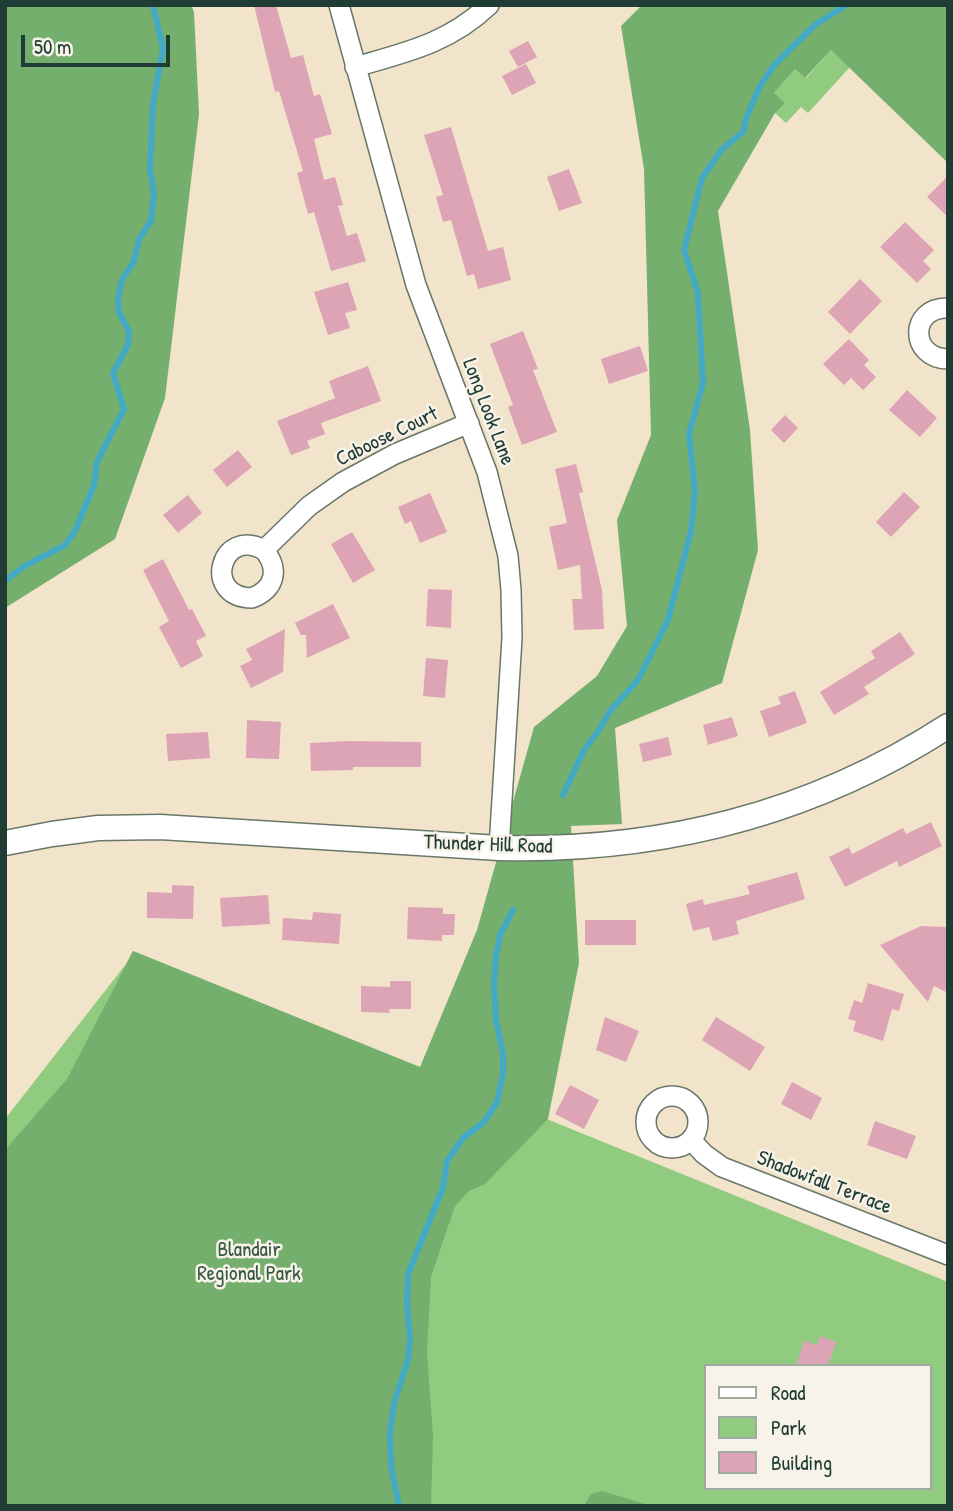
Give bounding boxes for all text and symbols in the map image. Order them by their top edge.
scale bar [24,21,173,65]
text: 50 m [34,32,71,61]
street label: Long Look Lane [456,355,520,469]
street label: Caboose Court [332,402,442,472]
street label: Thunder Hill Road [423,830,553,860]
street label: Shadowfall Terrace [753,1146,895,1220]
park label: Blandair Regional Park [197,1237,301,1287]
legend [704,1364,932,1490]
text: Road [771,1378,805,1407]
text: Park [771,1413,806,1442]
text: Building [771,1448,832,1477]

